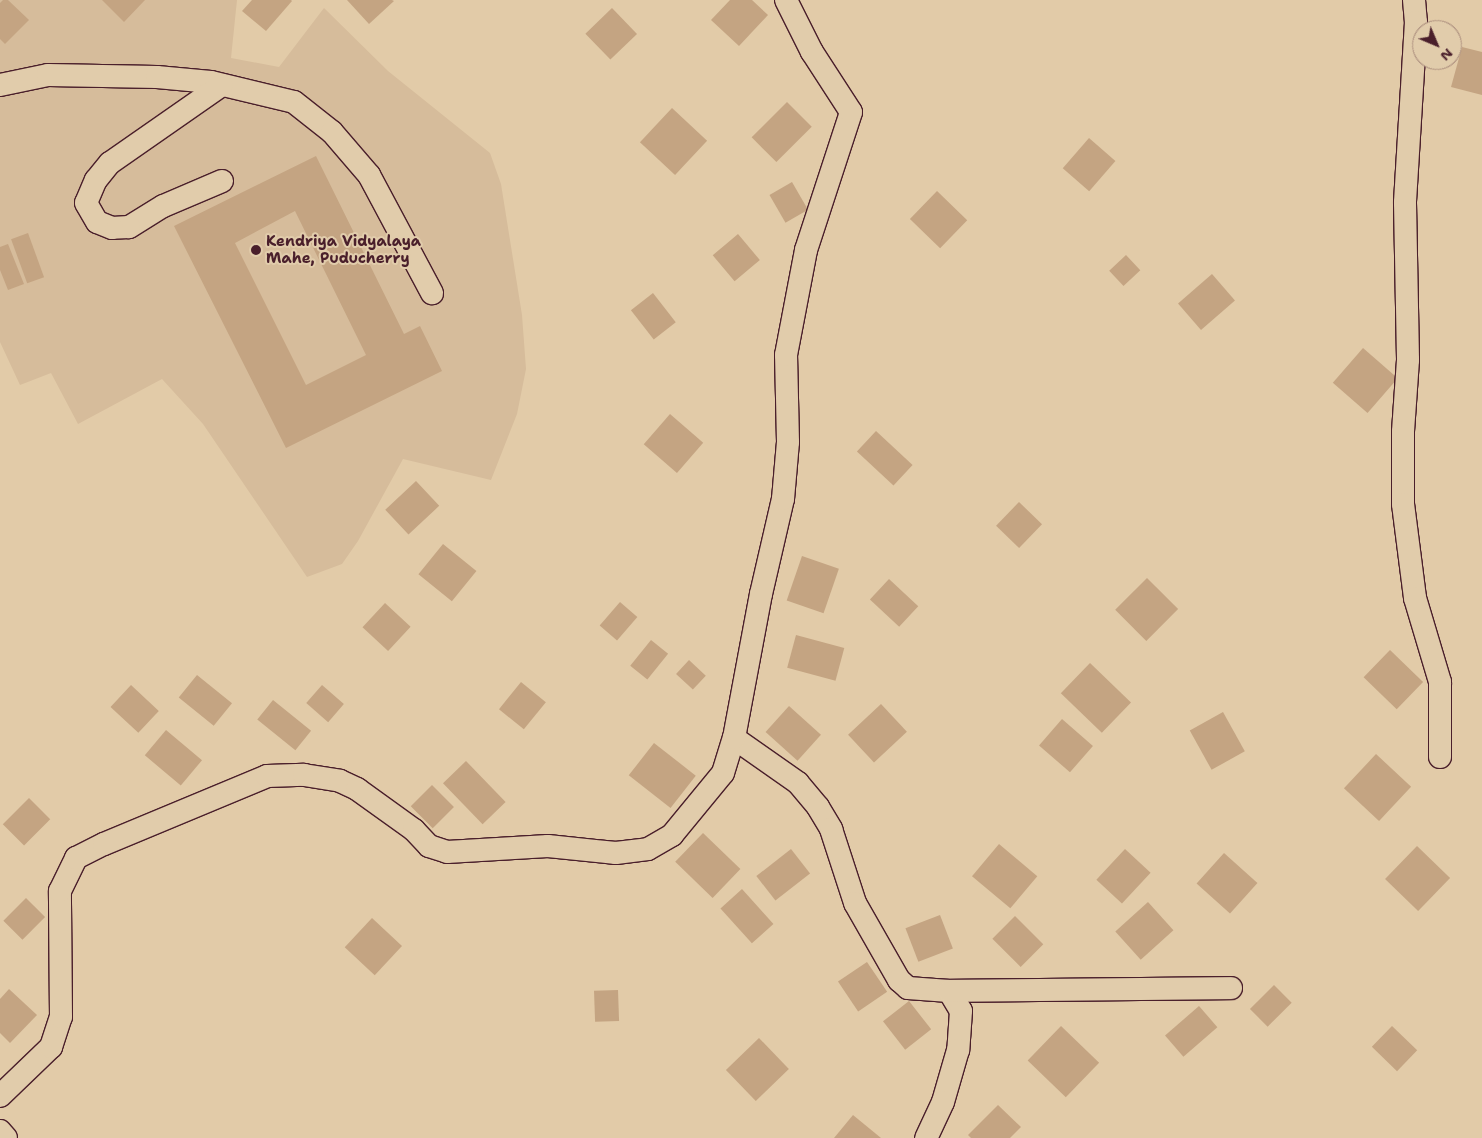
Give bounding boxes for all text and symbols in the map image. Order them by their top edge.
north arrow [1412,20,1462,70]
text: N [1437,45,1457,65]
place label: Kendriya Vidyalaya Mahe, Puducherry [266,232,421,267]
marker: Kendriya Vidyalaya Mahe, Puducherry [250,244,262,256]

